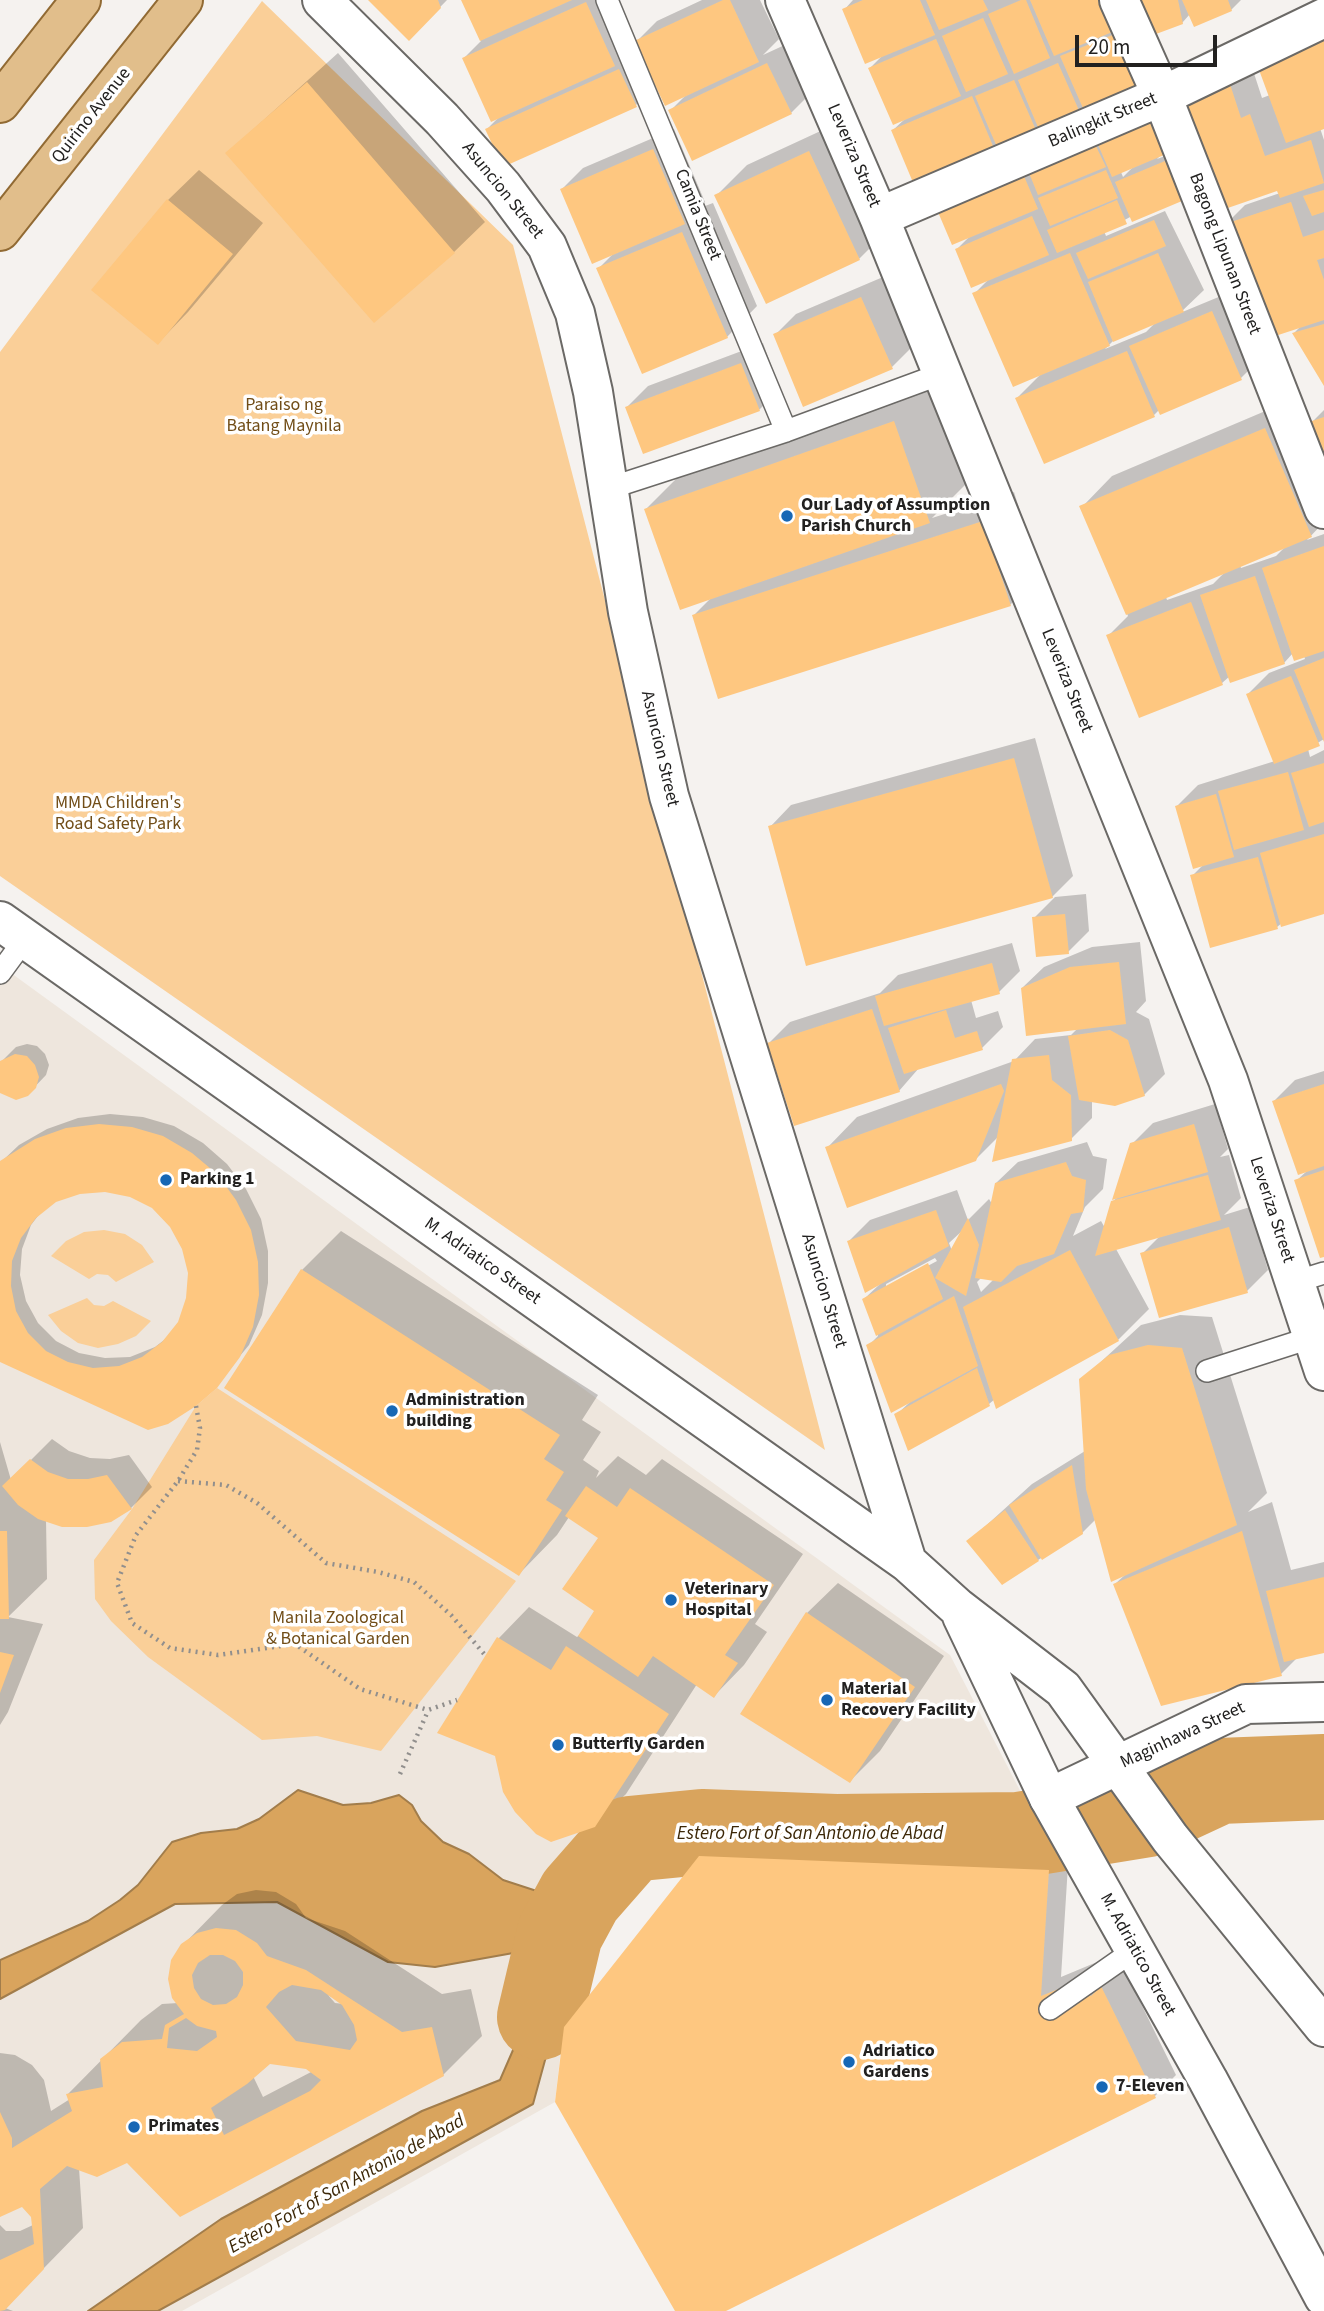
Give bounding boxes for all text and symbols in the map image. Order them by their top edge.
scale bar [1079,21,1221,65]
text: 20 m [1088,32,1130,62]
street label: Quirino Avenue [48,64,136,168]
street label: Balingkit Street [1046,88,1160,154]
street label: Leveriza Street [821,101,885,211]
street label: Asuncion Street [456,138,548,244]
street label: Camia Street [669,166,725,264]
street label: Bagong Lipunan Street [1183,170,1265,338]
park label: Paraiso ng Batang Maynila [226,395,342,438]
place label: Our Lady of Assumption Parish Church [801,495,990,538]
marker: Our Lady of Assumption Parish Church [779,508,795,524]
street label: Leveriza Street [1035,626,1097,736]
street label: Asuncion Street [635,689,683,809]
park label: MMDA Children's Road Safety Park [55,793,181,836]
street label: Leveriza Street [1244,1154,1298,1266]
place label: Parking 1 [180,1169,255,1191]
marker: Parking 1 [158,1172,174,1188]
street label: M. Adriatico Street [420,1214,544,1310]
street label: Asuncion Street [795,1231,851,1351]
place label: Administration building [406,1390,525,1432]
marker: Administration building [384,1403,400,1419]
place label: Veterinary Hospital [685,1579,768,1622]
marker: Veterinary Hospital [663,1592,679,1608]
park label: Manila Zoological & Botanical Garden [266,1608,410,1650]
place label: Material Recovery Facility [841,1679,976,1722]
marker: Material Recovery Facility [819,1692,835,1708]
street label: Maginhawa Street [1117,1698,1249,1774]
place label: Butterfly Garden [572,1734,705,1756]
marker: Butterfly Garden [550,1737,566,1753]
water label: Estero Fort of San Antonio de Abad [677,1824,943,1846]
street label: M. Adriatico Street [1094,1890,1180,2020]
place label: Adriatico Gardens [863,2041,935,2084]
marker: Adriatico Gardens [841,2054,857,2070]
place label: 7-Eleven [1116,2076,1185,2098]
marker: 7-Eleven [1094,2079,1110,2095]
water label: Estero Fort of San Antonio de Abad [225,2110,469,2260]
place label: Primates [148,2116,219,2138]
marker: Primates [126,2119,142,2135]

